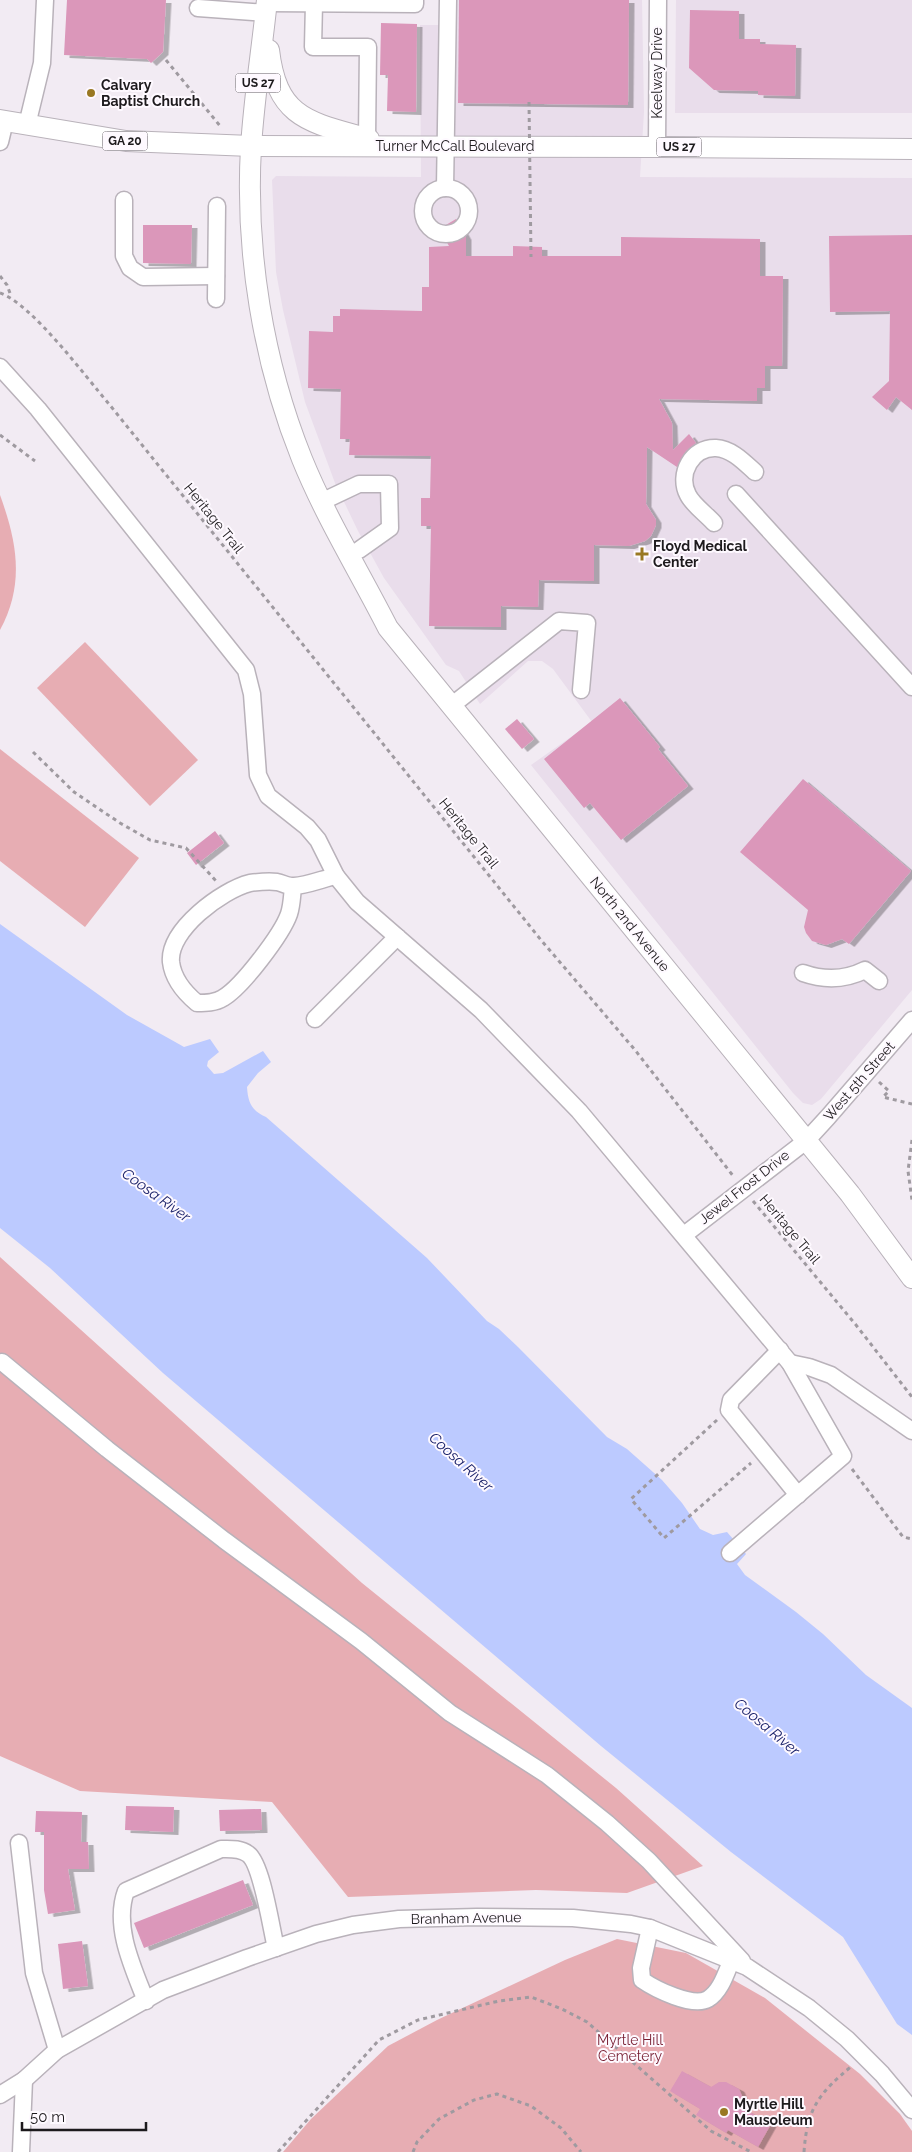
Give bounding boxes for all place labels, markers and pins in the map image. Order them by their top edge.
place label: Calvary Baptist Church [101,77,200,109]
marker: Calvary Baptist Church [85,87,97,99]
place label: Floyd Medical Center [653,538,747,570]
marker: Floyd Medical Center [635,547,649,561]
place label: Myrtle Hill Mausoleum [734,2096,813,2128]
marker: Myrtle Hill Mausoleum [718,2106,730,2118]

